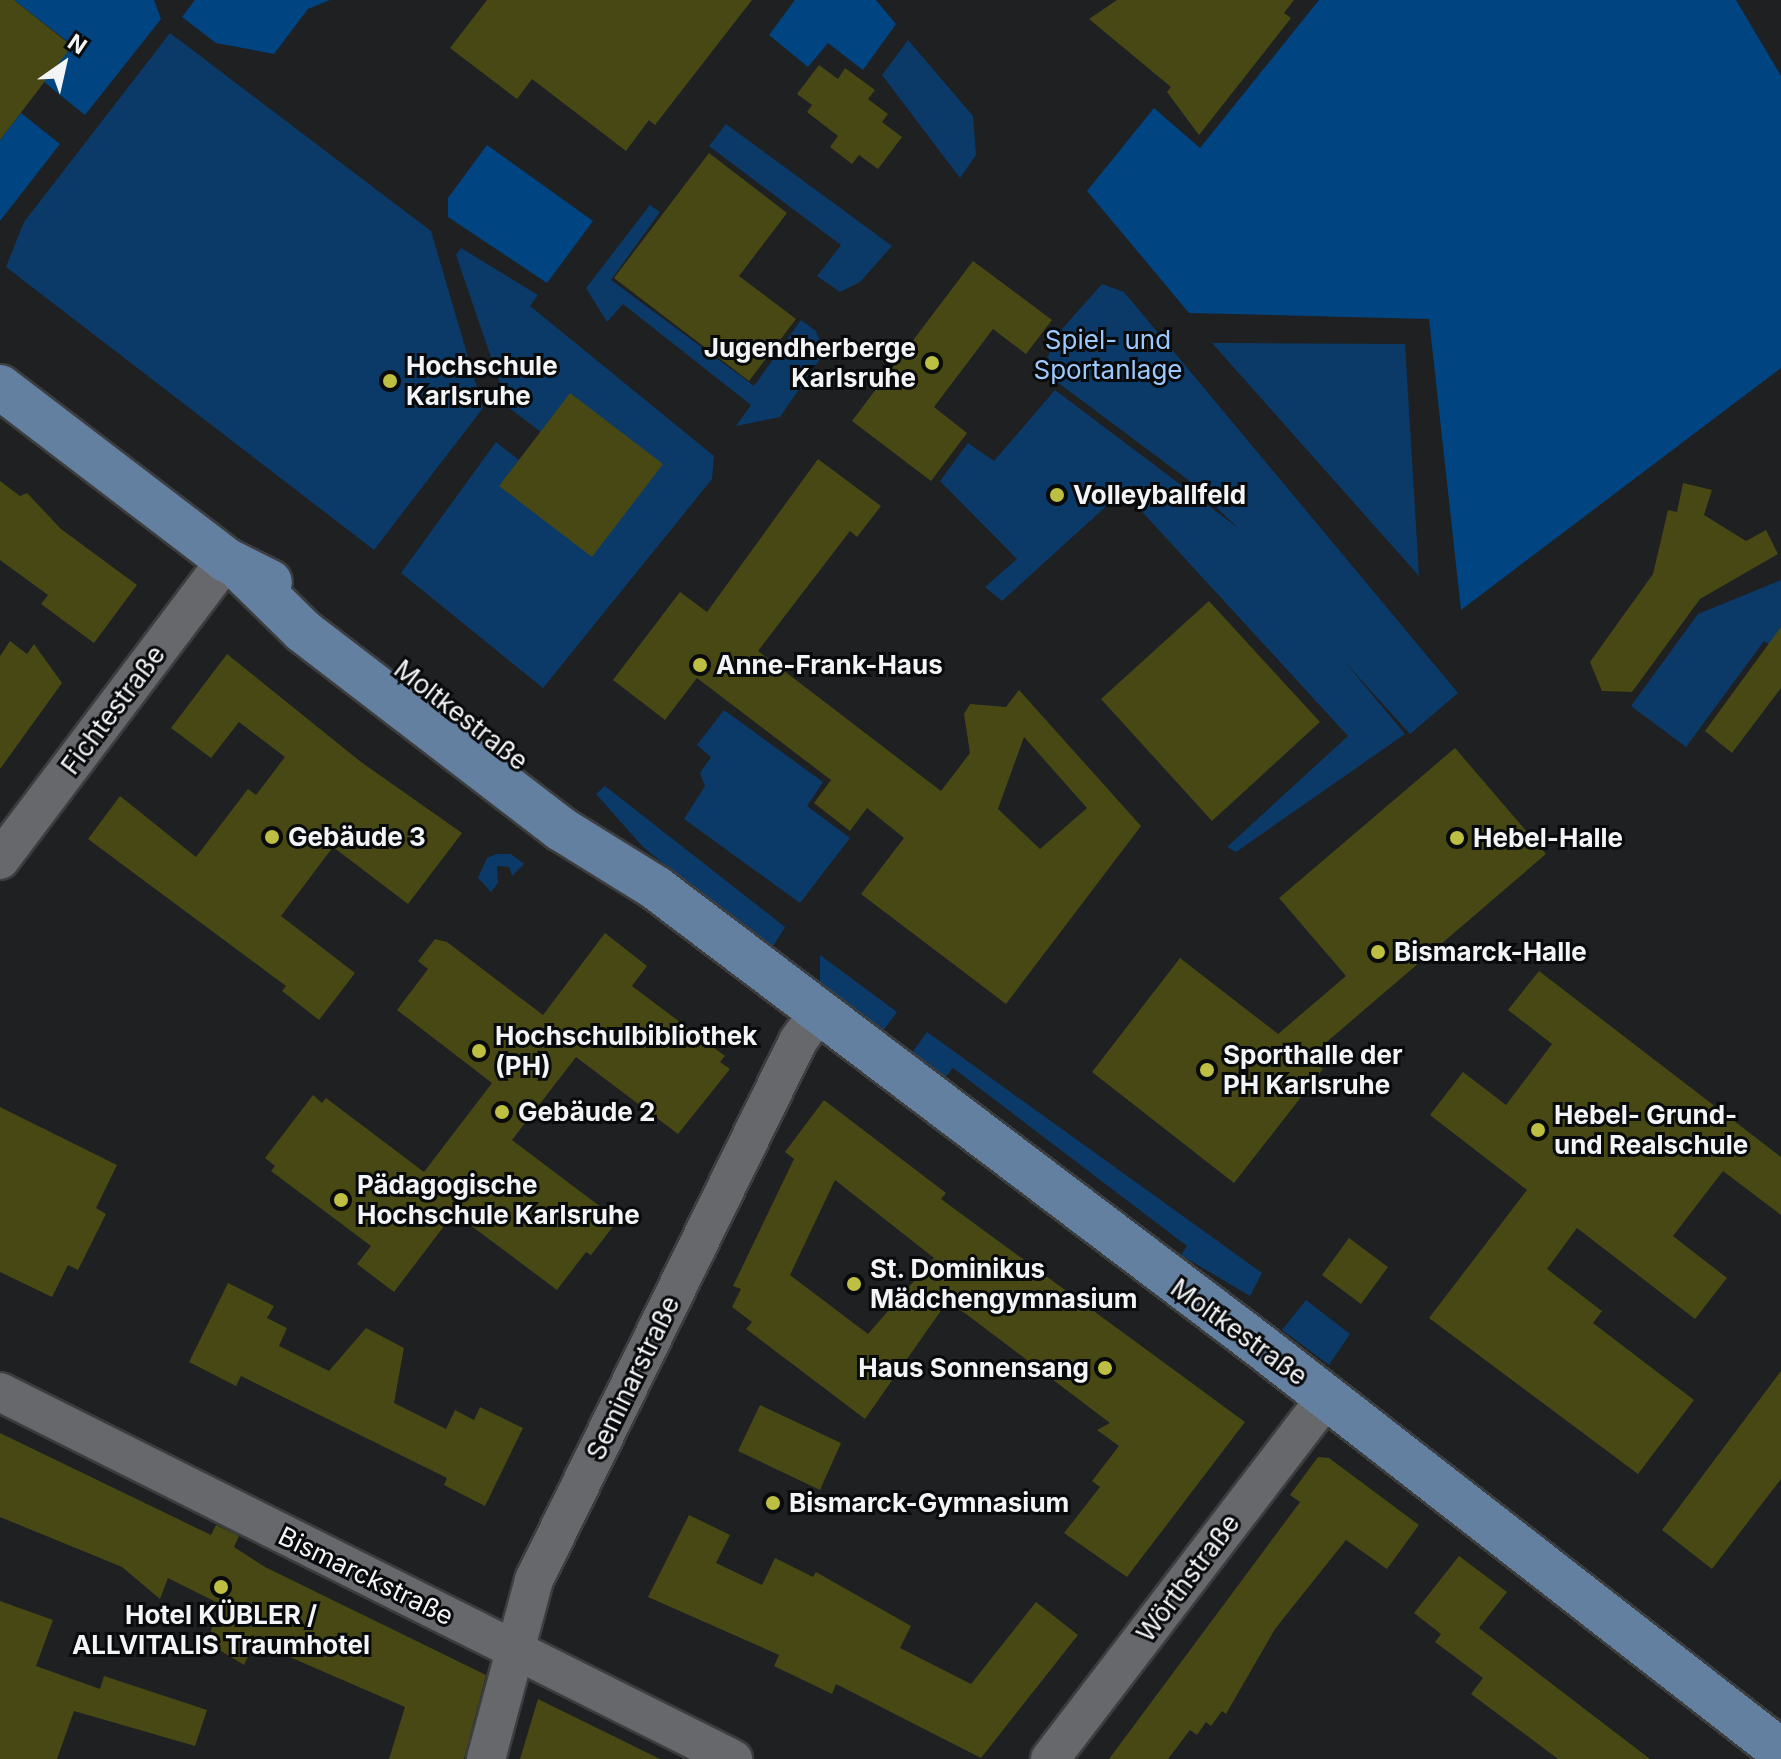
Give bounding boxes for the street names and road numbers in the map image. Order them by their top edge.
street label: Fichtestraße [54,639,172,781]
street label: Moltkestraße [388,653,534,777]
street label: Moltkestraße [1165,1272,1313,1392]
street label: Seminarstraße [580,1291,686,1465]
street label: Wörthstraße [1130,1508,1246,1648]
street label: Bismarckstraße [273,1520,459,1632]

